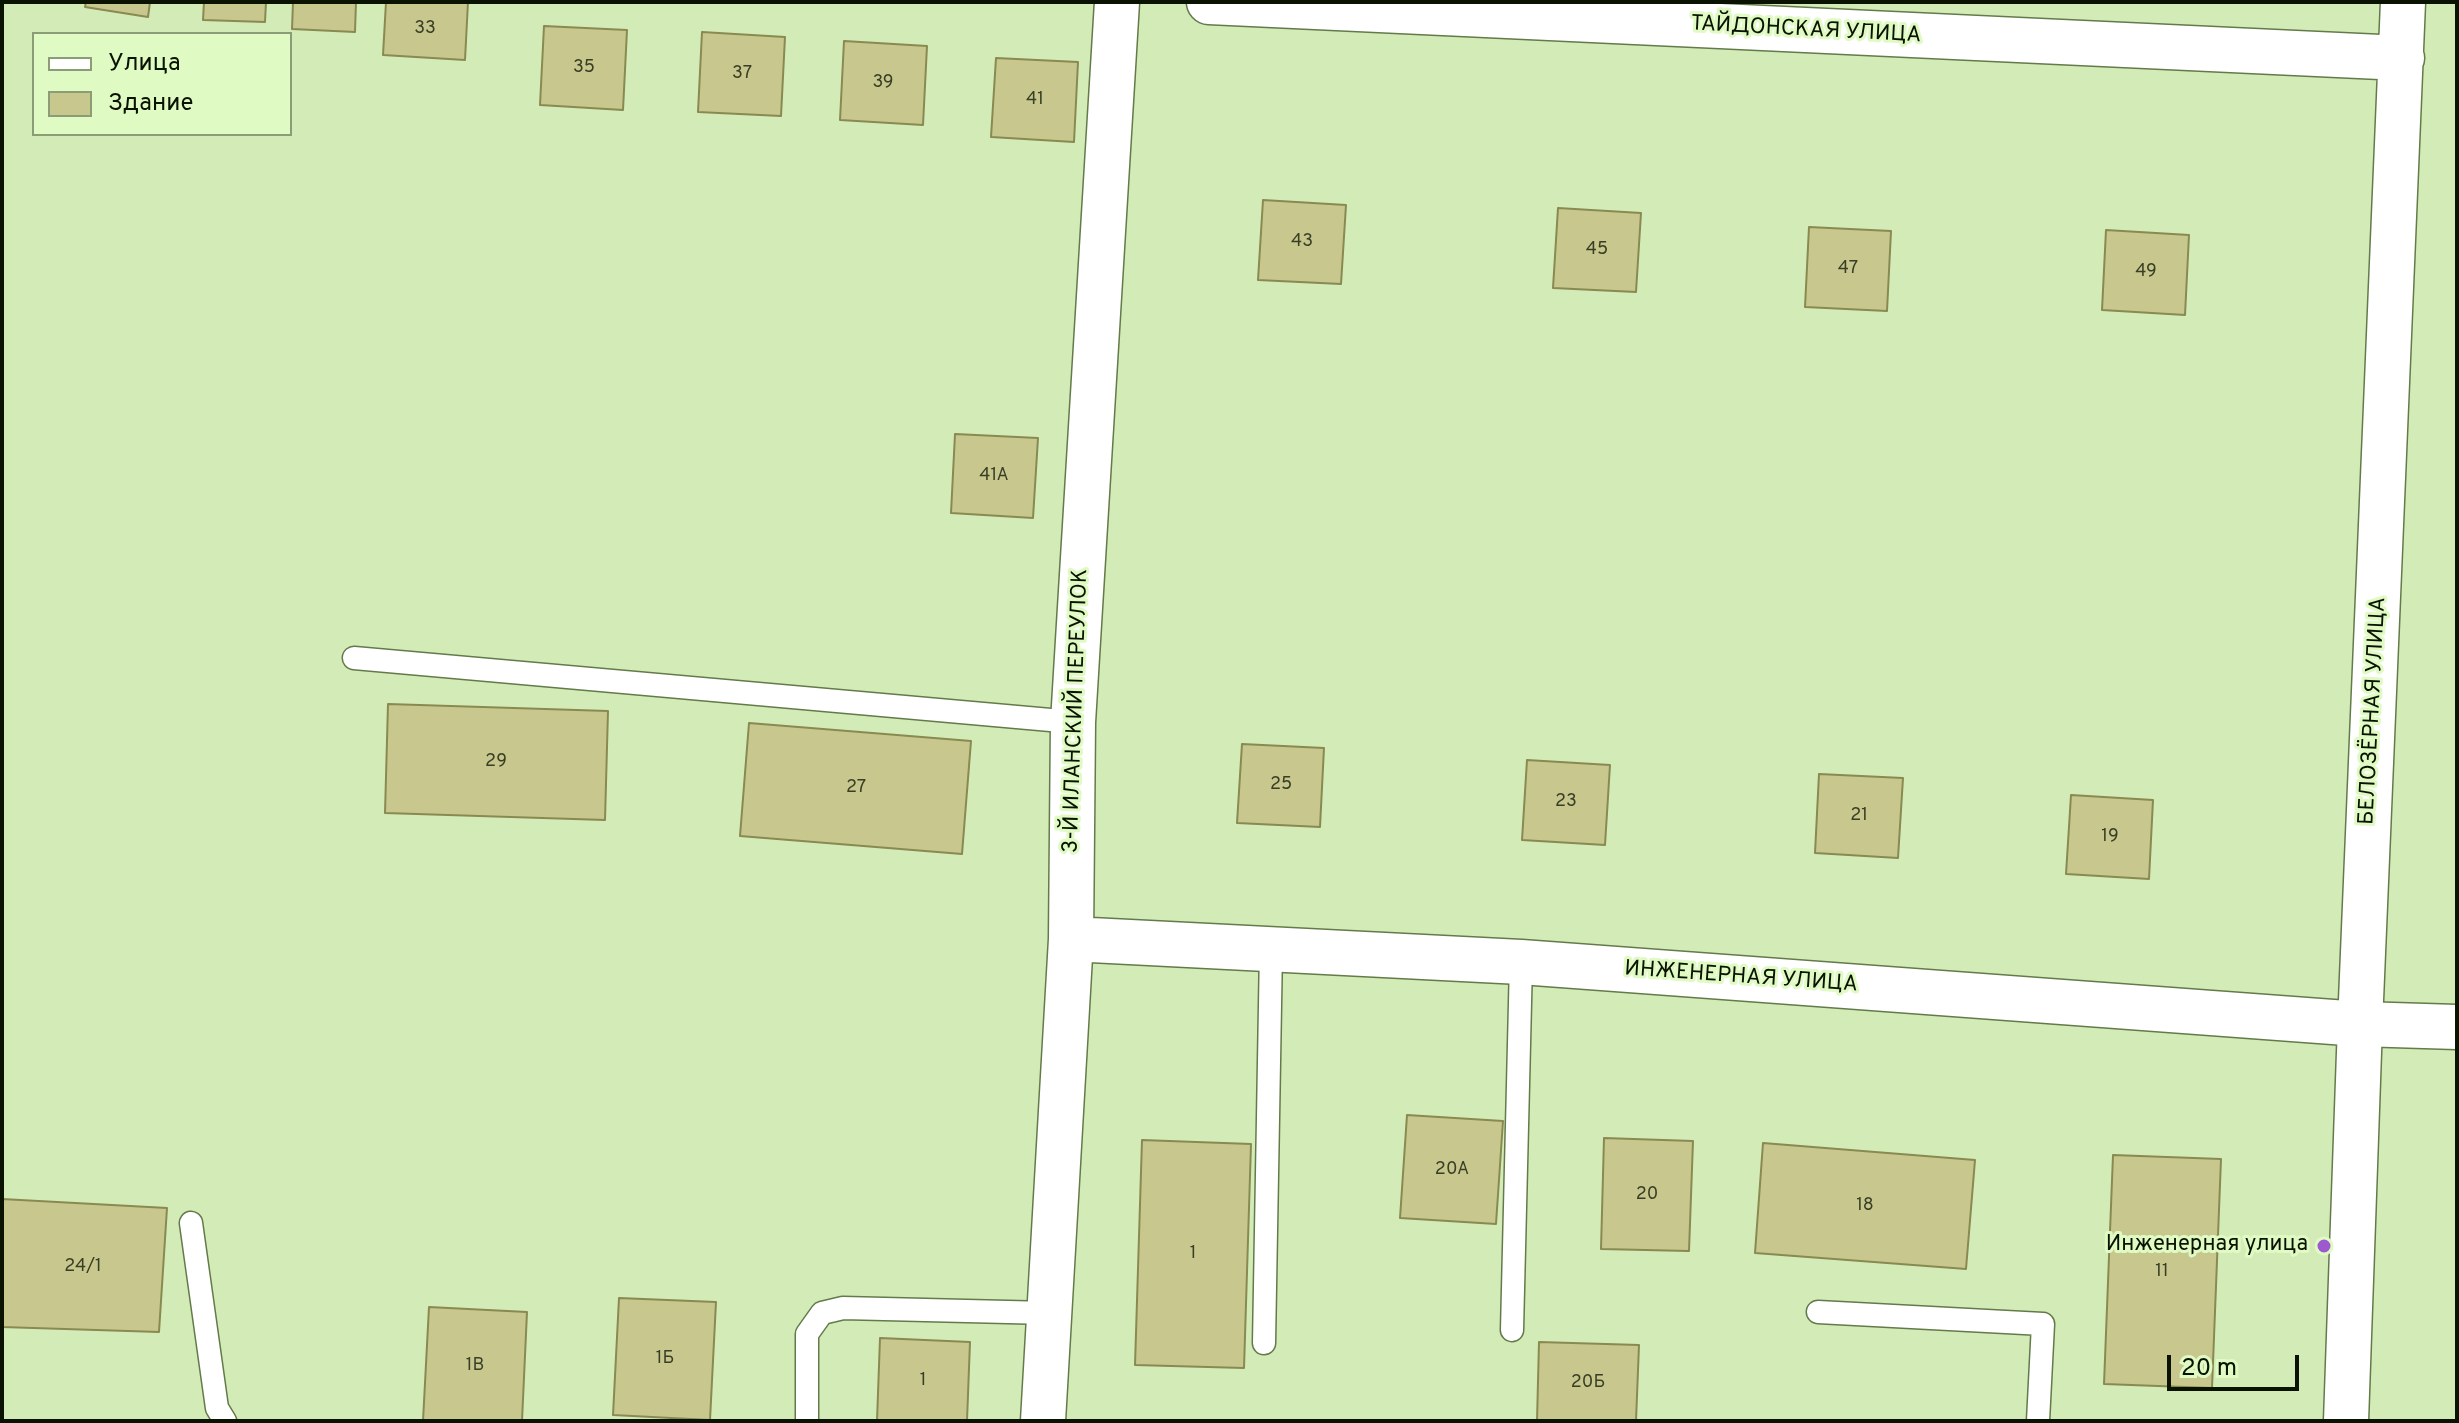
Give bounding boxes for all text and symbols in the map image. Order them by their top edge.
street label: ТАЙДОНСКАЯ УЛИЦА [1690,12,1922,50]
house number: 33 [414,18,436,40]
legend [32,32,292,136]
text: Улица [108,49,181,79]
house number: 35 [573,57,595,79]
house number: 37 [732,63,752,85]
house number: 39 [872,72,894,94]
text: Здание [108,89,194,119]
house number: 41 [1026,89,1044,111]
house number: 43 [1291,231,1313,253]
house number: 45 [1586,239,1608,261]
house number: 47 [1838,258,1858,280]
house number: 49 [2135,261,2157,283]
house number: 41А [979,465,1009,487]
street label: 3-Й ИЛАНСКИЙ ПЕРЕУЛОК [1059,568,1095,854]
street label: БЕЛОЗЁРНАЯ УЛИЦА [2355,596,2393,826]
house number: 29 [485,751,507,773]
house number: 25 [1270,774,1292,796]
house number: 27 [846,777,866,799]
house number: 23 [1555,791,1577,813]
house number: 21 [1850,805,1868,827]
house number: 19 [2101,826,2119,848]
street label: ИНЖЕНЕРНАЯ УЛИЦА [1623,957,1859,999]
house number: 20А [1435,1159,1469,1181]
house number: 20 [1636,1184,1658,1206]
house number: 18 [1856,1195,1874,1217]
place label: Инженерная улица [2106,1233,2308,1259]
marker: Инженерная улица [2315,1237,2333,1255]
house number: 1 [1190,1243,1196,1265]
house number: 24/1 [64,1256,102,1278]
house number: 11 [2155,1261,2169,1283]
scale bar [2171,1339,2303,1389]
house number: 1Б [656,1348,674,1370]
text: 20 m [2181,1354,2237,1384]
house number: 1В [466,1355,484,1377]
house number: 1 [920,1370,926,1392]
house number: 20Б [1571,1372,1605,1394]

